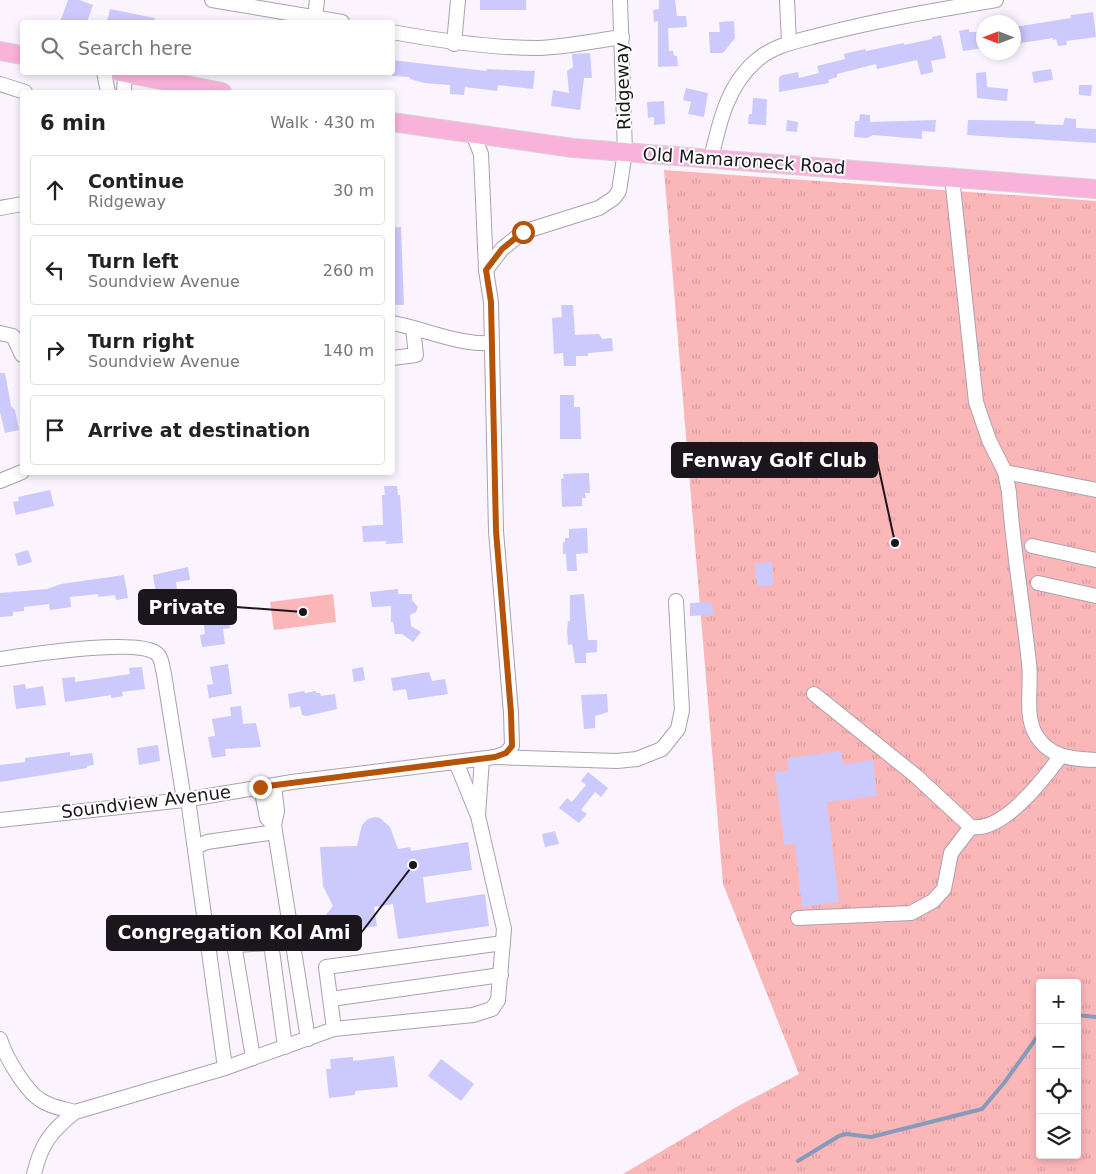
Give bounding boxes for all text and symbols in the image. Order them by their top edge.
north arrow [976,15,1021,60]
search box [20,20,395,75]
icon: search [38,34,66,62]
text: Search here [78,37,192,59]
street label: Ridgeway [610,41,635,130]
text: 6 min [40,111,106,135]
text: Walk · 430 m [270,113,375,132]
street label: Old Mamaroneck Road [642,143,846,178]
text: Continue [88,170,184,192]
icon: ahead [41,176,69,204]
text: 30 m [333,181,374,200]
text: Ridgeway [88,192,166,211]
route start [512,221,535,244]
text: Turn left [88,250,179,272]
icon: left [41,256,69,284]
text: 260 m [323,261,374,280]
text: Soundview Avenue [88,272,240,291]
text: Turn right [88,330,194,352]
icon: right [41,336,69,364]
text: 140 m [323,341,374,360]
text: Soundview Avenue [88,352,240,371]
icon: arrive [41,416,69,444]
text: Arrive at destination [88,419,310,441]
callout: Fenway Golf Club [672,443,877,477]
text: Fenway Golf Club [681,449,867,471]
callout: Private [139,590,236,624]
text: Private [149,596,225,618]
route end [249,776,272,799]
street label: Soundview Avenue [60,781,232,822]
callout: Congregation Kol Ami [107,916,361,950]
text: Congregation Kol Ami [117,921,351,943]
map controls [1036,979,1081,1159]
button: + [1036,979,1081,1024]
button: − [1036,1024,1081,1069]
button: locate [1036,1069,1081,1114]
button: layers [1036,1114,1081,1159]

